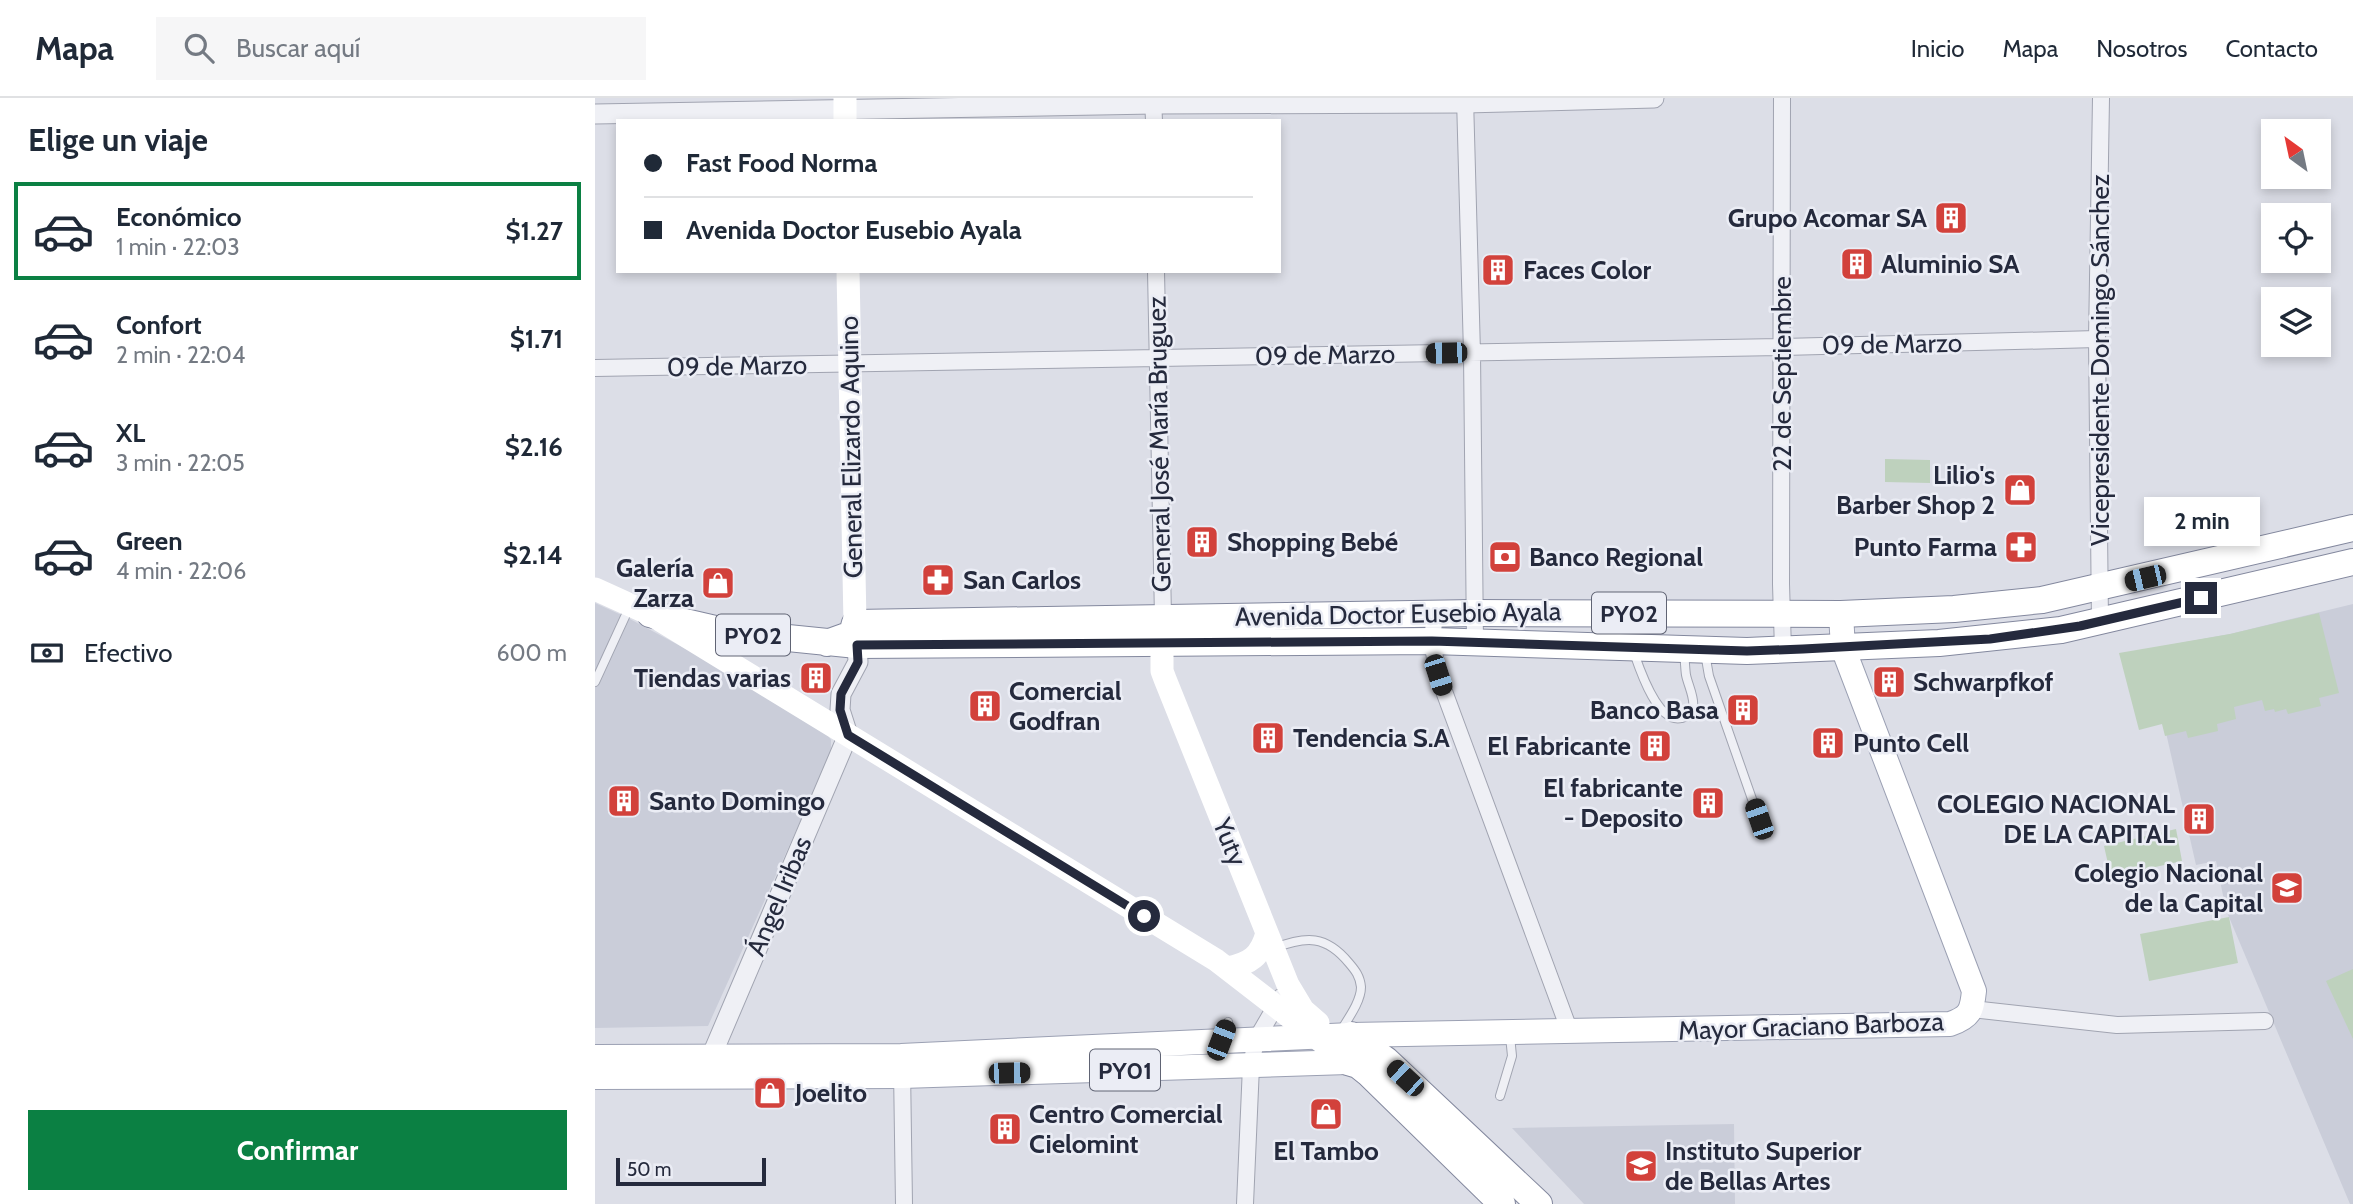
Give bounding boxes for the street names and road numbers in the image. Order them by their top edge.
street label: Vicepresidente Domingo Sánchez [2084,174,2116,546]
street label: 22 de Septiembre [1766,276,1798,472]
street label: General José María Bruguez [1140,296,1178,592]
street label: General Elizardo Aquino [833,316,869,578]
street label: 09 de Marzo [1822,327,1962,361]
street label: 09 de Marzo [1255,338,1395,372]
street label: 09 de Marzo [667,349,807,383]
road number: PY02 [1592,592,1666,634]
street label: Avenida Doctor Eusebio Ayala [1235,595,1562,633]
road number: PY02 [716,614,790,656]
street label: Yuty [1206,813,1254,870]
street label: Ángel Iribas [740,831,819,961]
street label: Mayor Graciano Barboza [1678,1005,1945,1047]
road number: PY01 [1090,1050,1160,1090]

